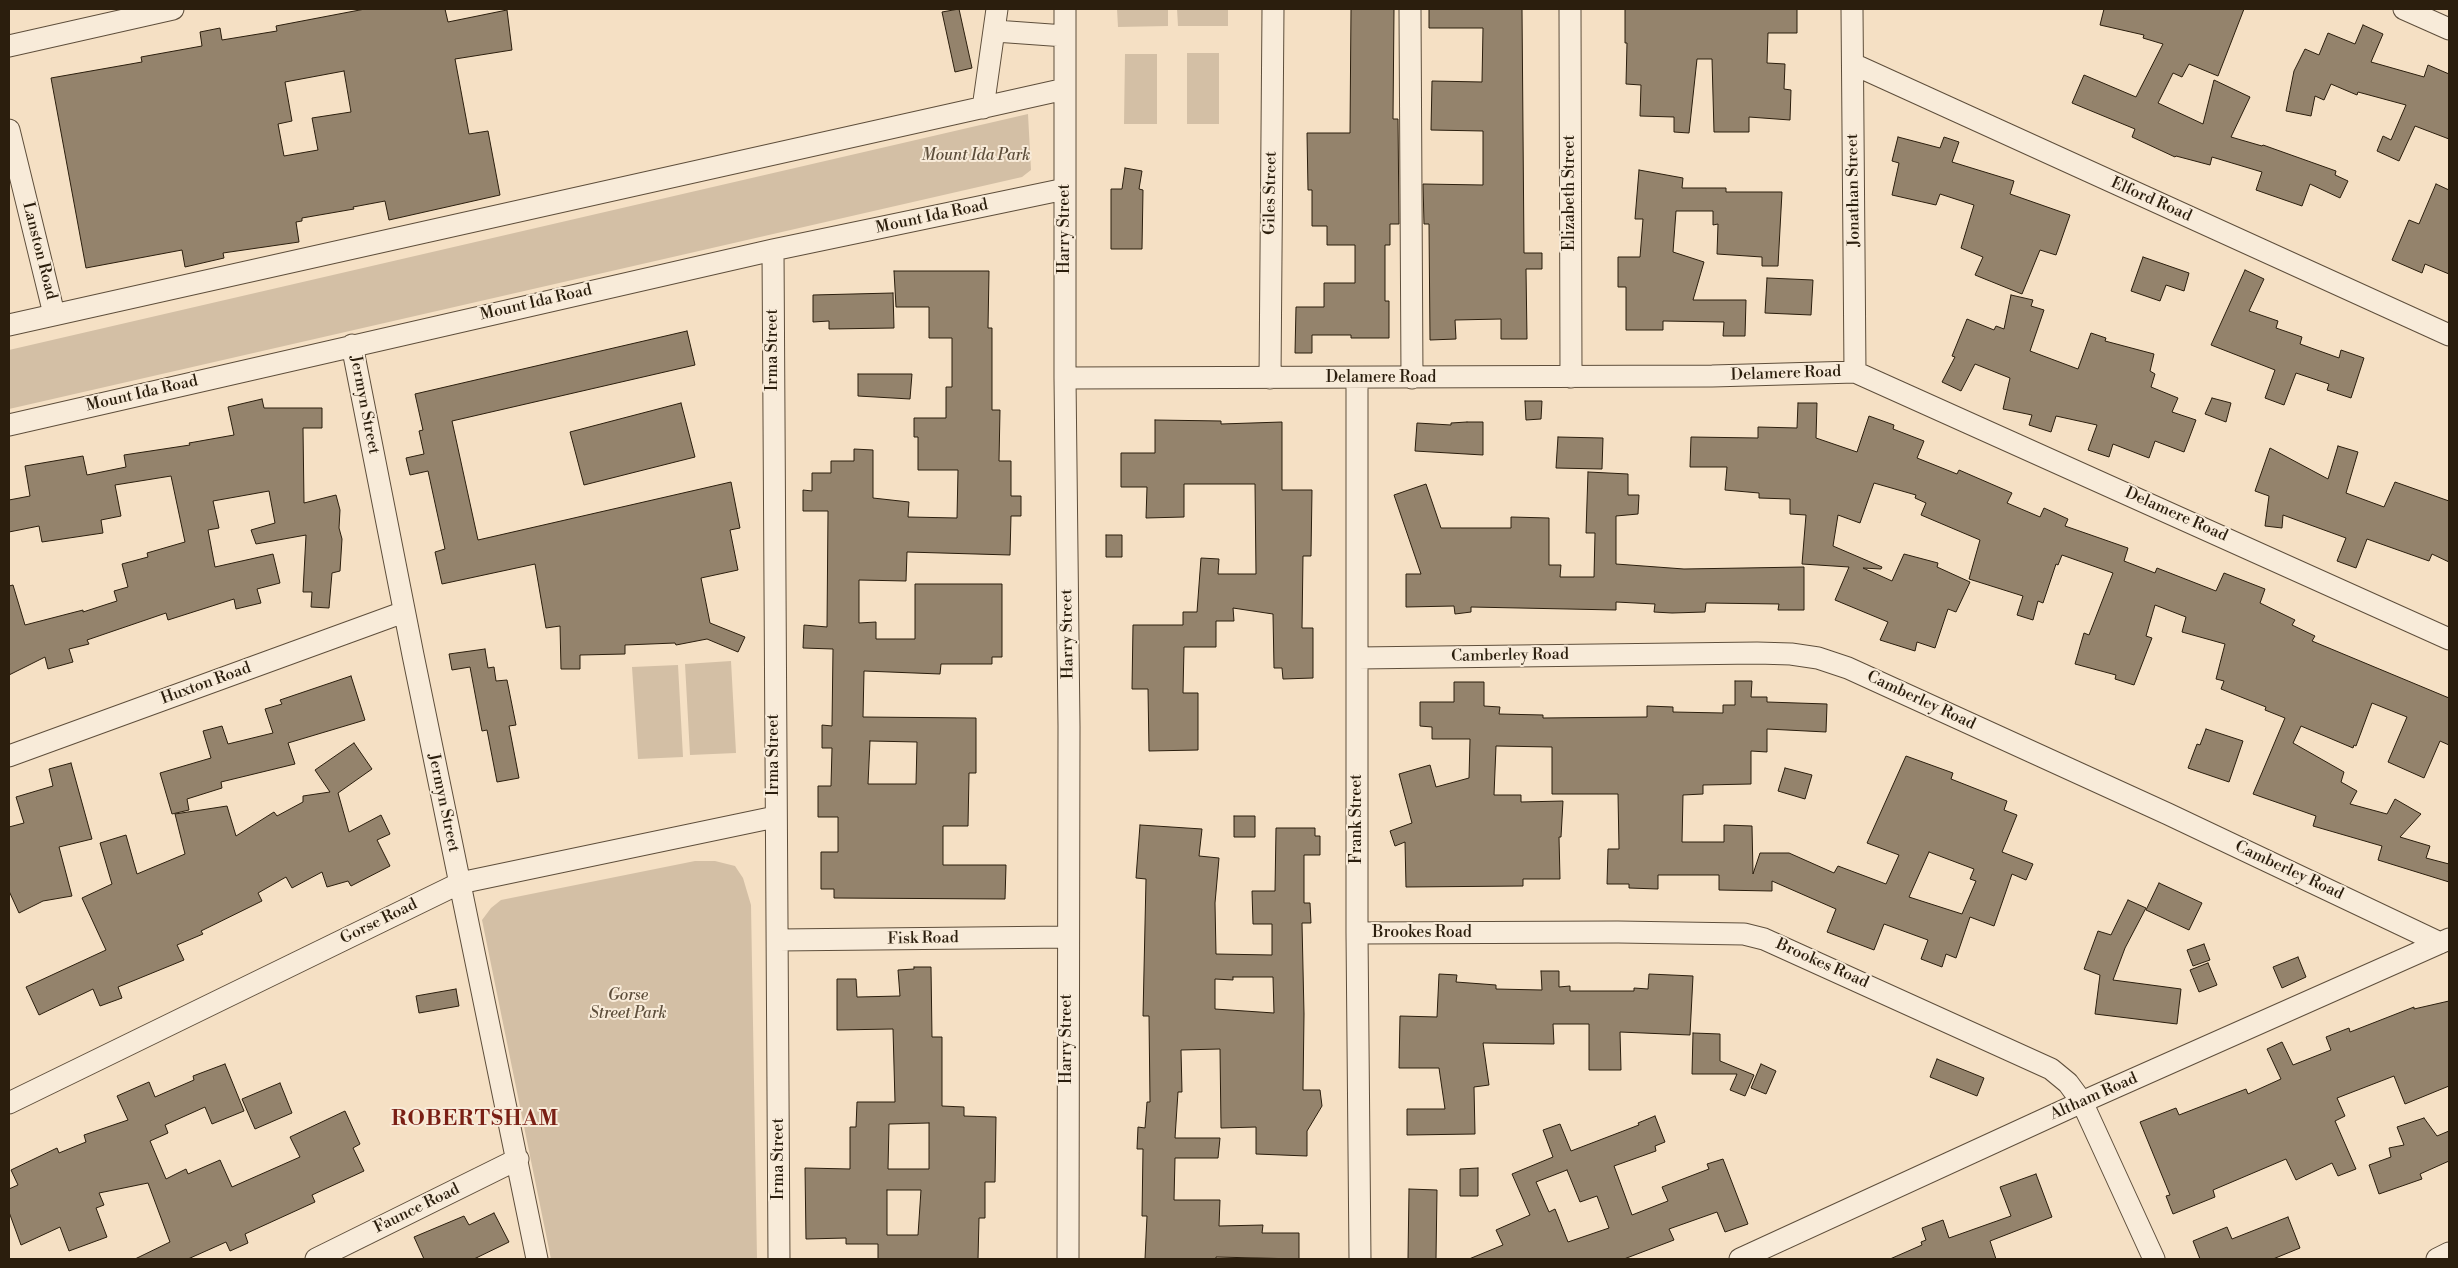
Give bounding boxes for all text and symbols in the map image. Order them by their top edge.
street label: Jonathan Street [1843,133,1865,247]
street label: Elizabeth Street [1560,135,1580,251]
park label: Mount Ida Park [922,146,1030,166]
street label: Giles Street [1261,151,1281,235]
street label: Elford Road [2108,174,2194,226]
street label: Harry Street [1055,184,1075,274]
street label: Mount Ida Road [874,196,990,238]
street label: Lanston Road [18,200,60,302]
street label: Mount Ida Road [478,281,594,325]
street label: Irma Street [763,309,783,391]
street label: Jermyn Street [345,354,383,456]
street label: Delamere Road [1730,362,1842,386]
street label: Delamere Road [1326,368,1436,388]
street label: Mount Ida Road [84,372,200,416]
street label: Delamere Road [2122,484,2230,546]
street label: Harry Street [1058,589,1078,679]
street label: Camberley Road [1451,645,1569,667]
street label: Huxton Road [158,659,254,709]
street label: Camberley Road [1864,667,1978,735]
street label: Irma Street [764,714,784,796]
street label: Jermyn Street [423,752,463,854]
street label: Frank Street [1347,774,1367,864]
street label: Camberley Road [2232,837,2346,905]
street label: Gorse Road [337,895,421,949]
street label: Brookes Road [1372,923,1472,943]
street label: Fisk Road [887,929,959,949]
street label: Brookes Road [1773,935,1871,993]
park label: Gorse Street Park [589,986,667,1024]
street label: Harry Street [1057,994,1077,1084]
street label: Altham Road [2047,1069,2141,1125]
district label: ROBERTSHAM [390,1107,560,1133]
street label: Irma Street [769,1118,789,1200]
street label: Faunce Road [371,1180,463,1238]

